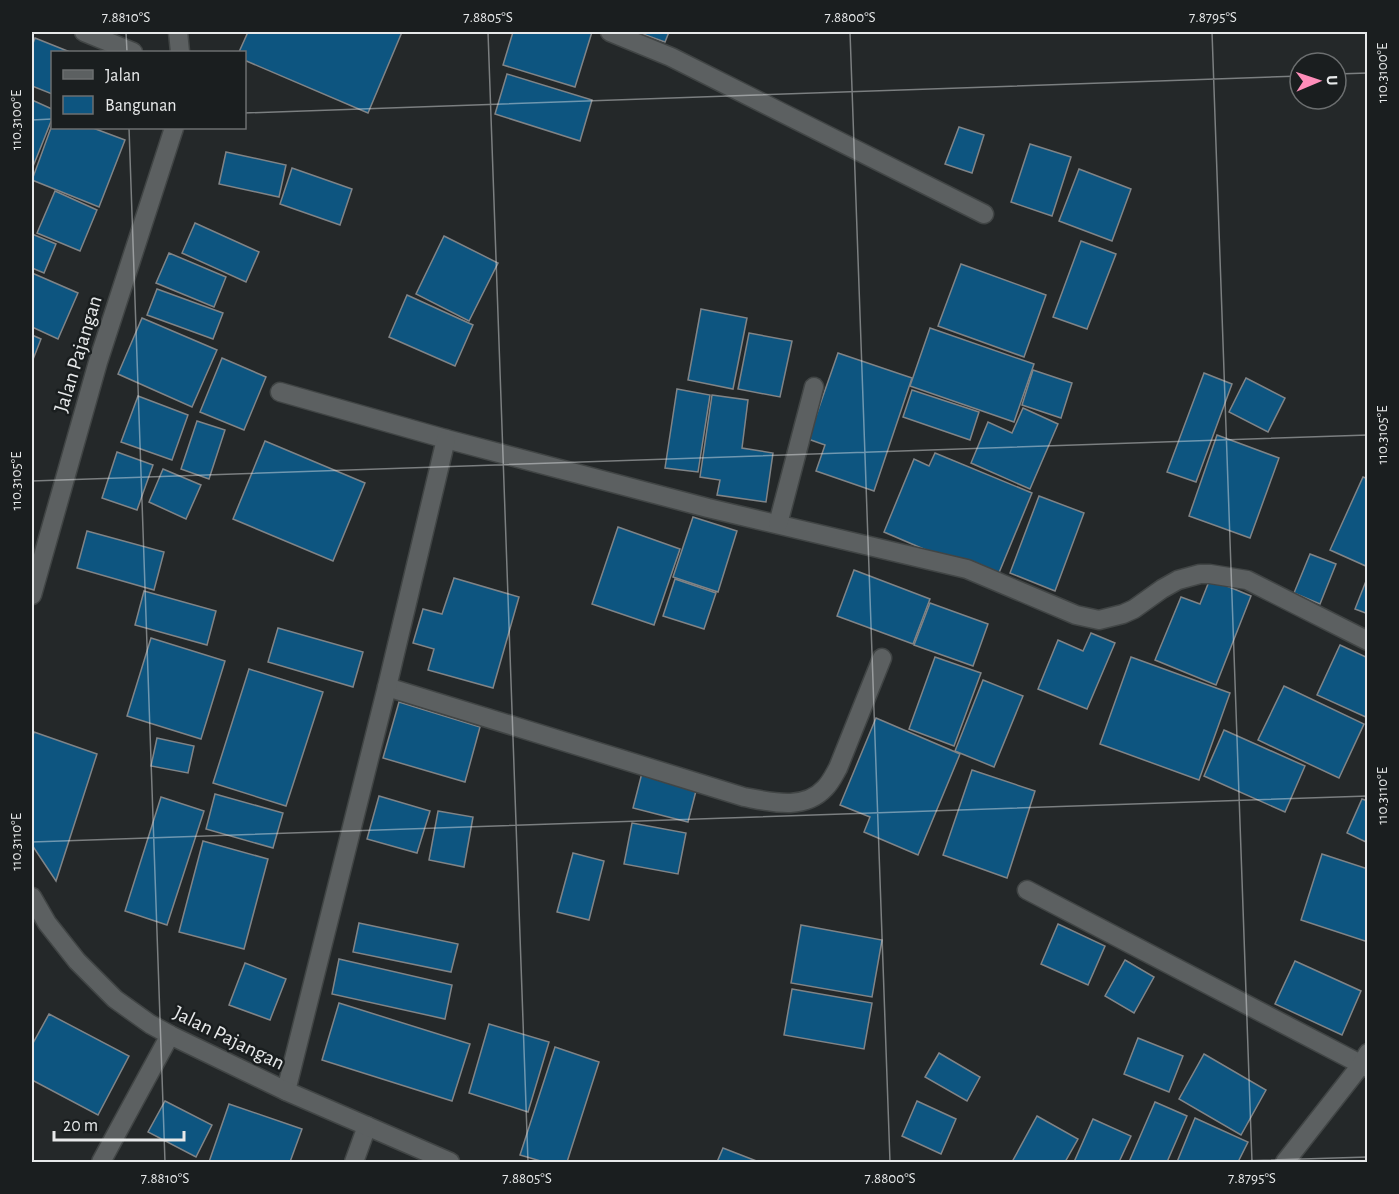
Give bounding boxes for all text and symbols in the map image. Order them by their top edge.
text: 7.8810°S [102,10,150,25]
text: 7.8805°S [463,10,513,25]
text: 7.8800°S [824,10,876,25]
text: 7.8795°S [1189,10,1237,25]
text: 110.3100°E [1375,43,1390,103]
legend [51,51,246,129]
north arrow [1288,51,1348,111]
text: Jalan [105,67,140,85]
text: U [1324,75,1340,86]
text: 110.3100°E [9,90,24,150]
text: Bangunan [105,97,177,115]
street label: Jalan Pajangan [50,293,106,415]
text: 110.3105°E [1375,406,1390,464]
text: 110.3105°E [9,452,24,510]
text: 110.3110°E [1375,767,1390,825]
text: 110.3110°E [9,813,24,871]
street label: Jalan Pajangan [170,1002,288,1074]
scale bar [54,1104,184,1142]
text: 20 m [63,1117,98,1135]
text: 7.8810°S [141,1171,189,1186]
text: 7.8805°S [502,1171,552,1186]
text: 7.8800°S [864,1171,916,1186]
text: 7.8795°S [1228,1171,1276,1186]

